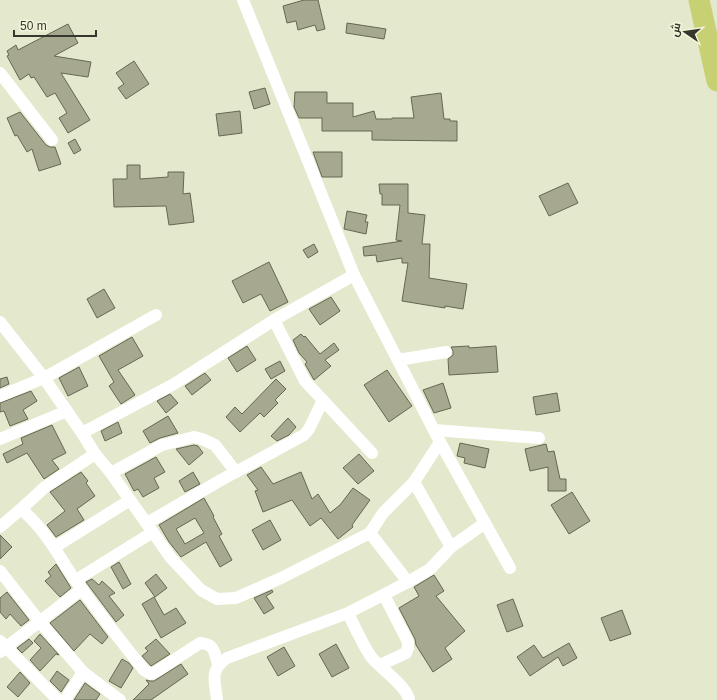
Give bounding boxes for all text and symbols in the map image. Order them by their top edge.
scale bar [14,12,96,38]
north arrow [665,12,705,52]
text: 50 m [20,19,47,33]
text: ش [668,22,684,38]

